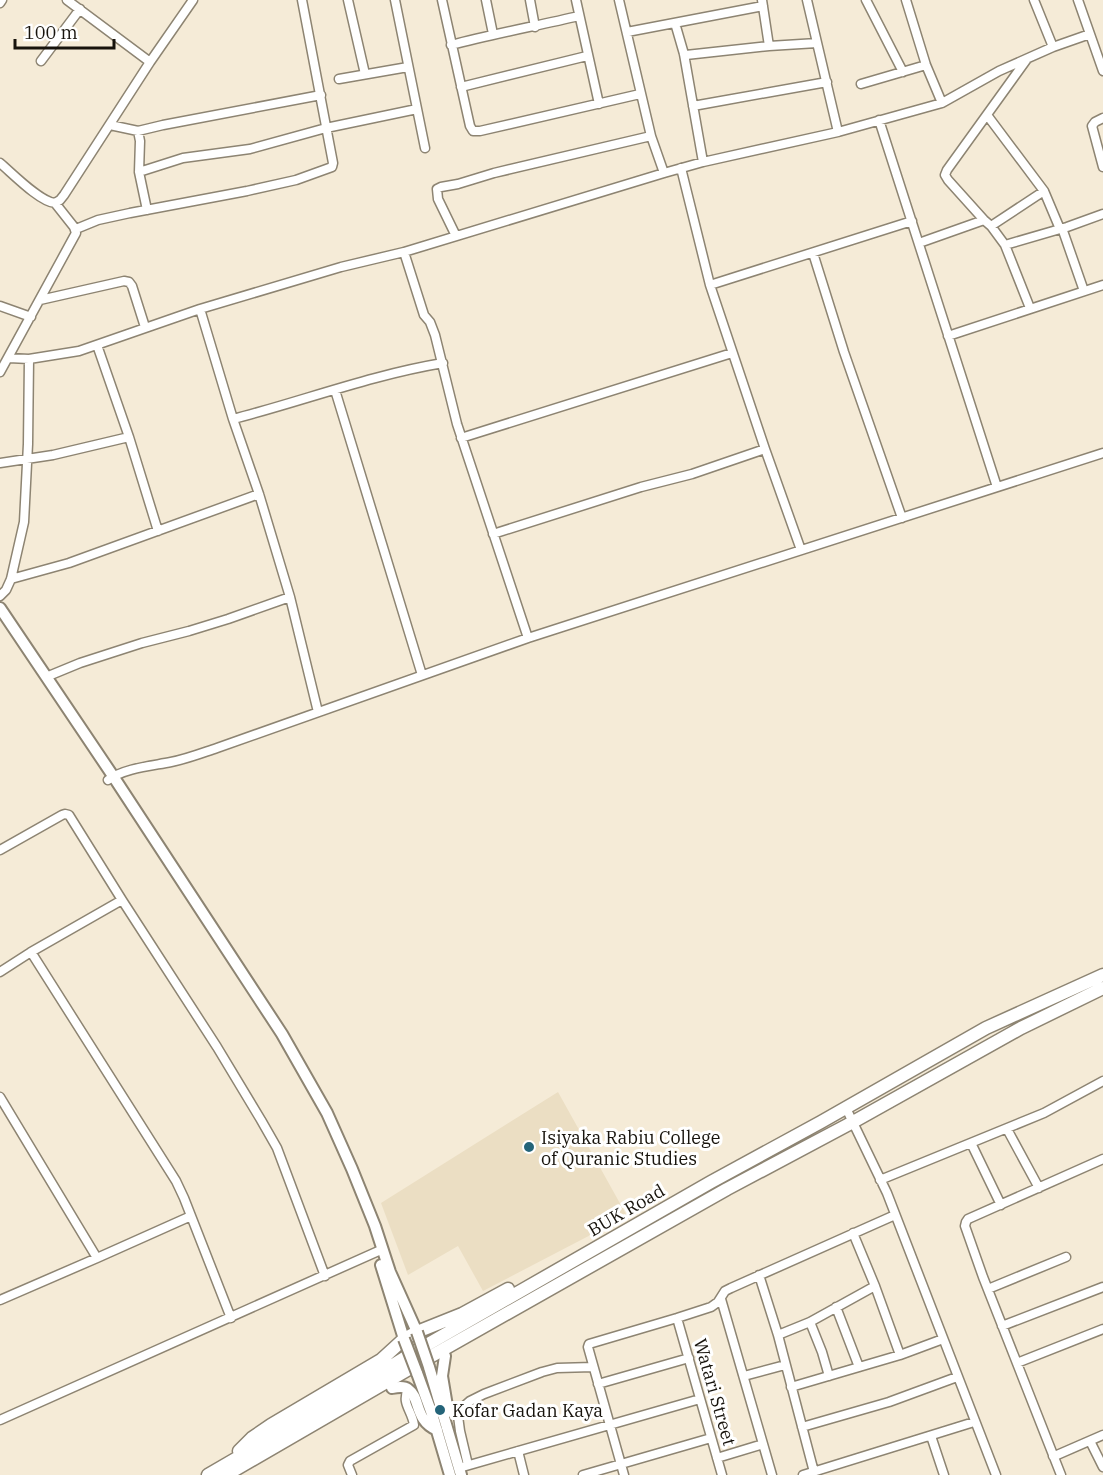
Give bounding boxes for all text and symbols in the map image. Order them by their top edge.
scale bar [15,12,114,50]
text: 100 m [24,21,78,44]
place label: Isiyaka Rabiu College of Quranic Studies [541,1126,720,1170]
marker: Isiyaka Rabiu College of Quranic Studies [522,1140,536,1154]
street label: BUK Road [583,1179,669,1241]
street label: Watari Street [689,1336,741,1448]
place label: Kofar Gadan Kaya [452,1399,603,1422]
marker: Kofar Gadan Kaya [433,1403,447,1417]

